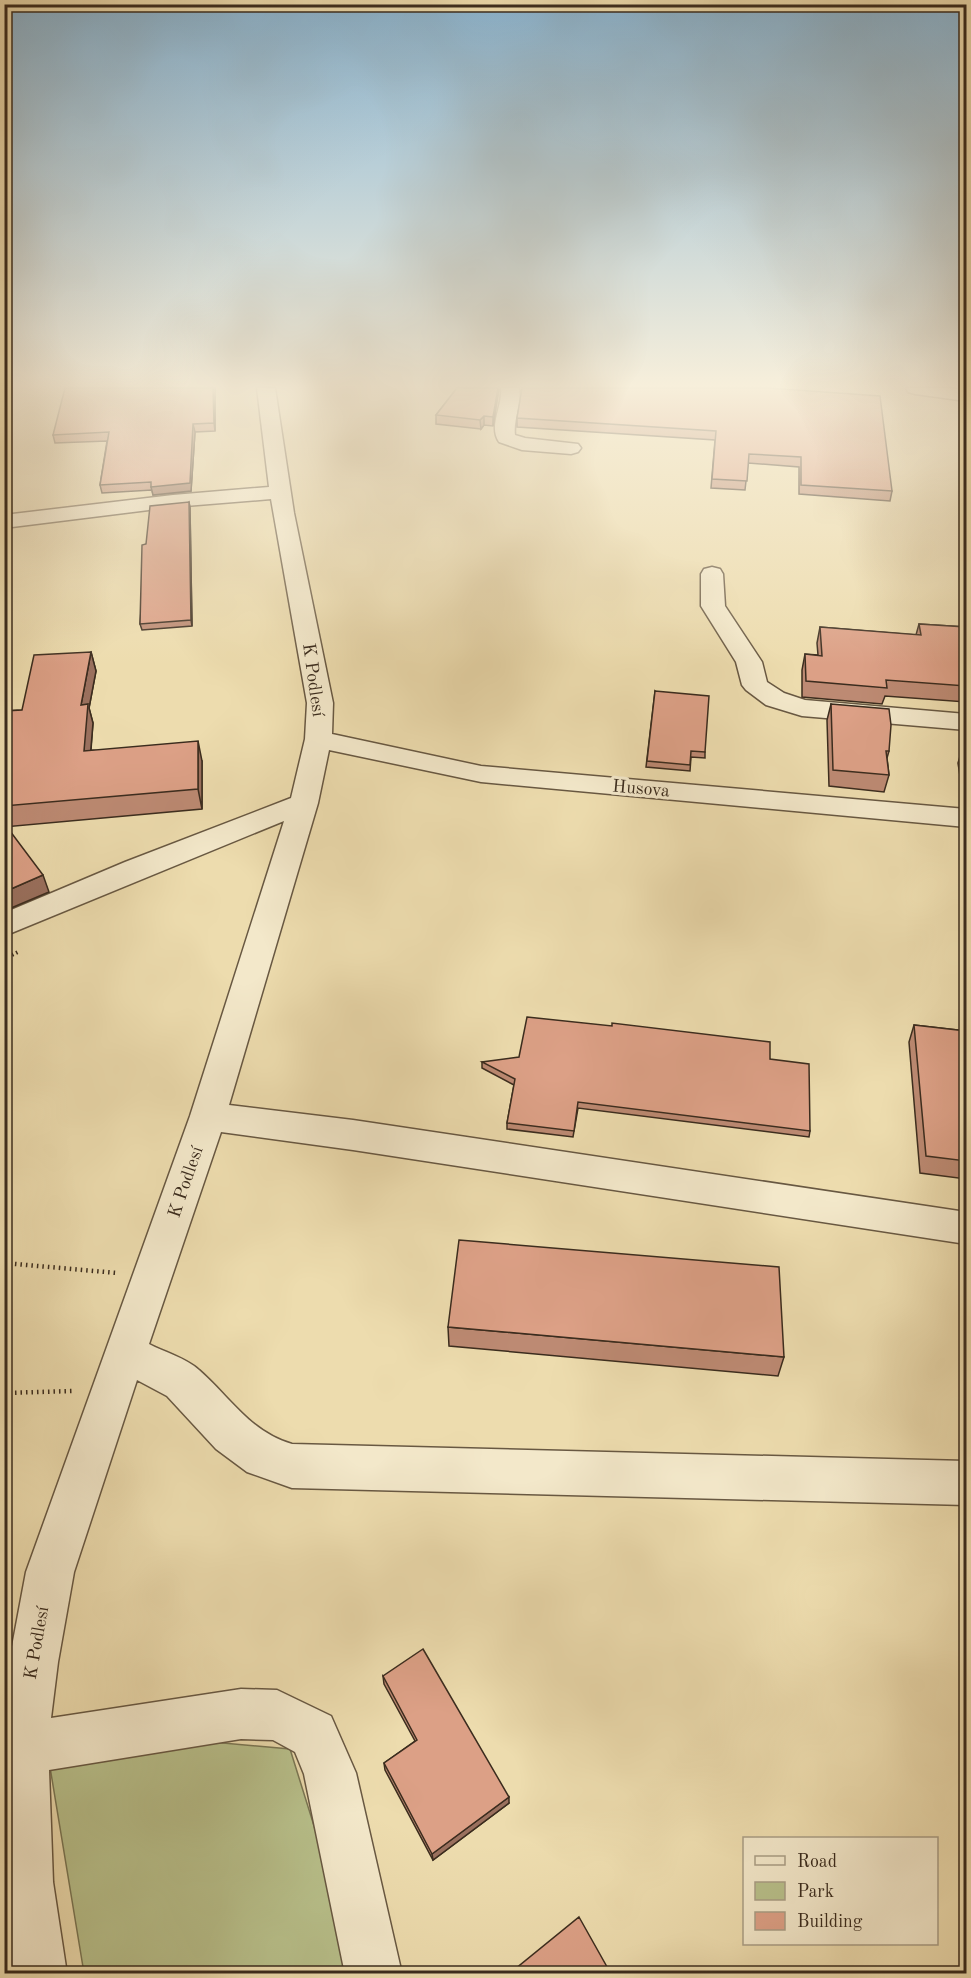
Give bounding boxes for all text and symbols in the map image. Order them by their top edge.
street label: K Podlesí [299,642,327,718]
street label: Husova [612,778,671,800]
street label: K Podlesí [165,1144,207,1220]
street label: K Podlesí [22,1605,52,1681]
legend [743,1837,938,1945]
text: Road [797,1853,837,1871]
text: Park [797,1883,834,1901]
text: Building [797,1913,863,1931]

